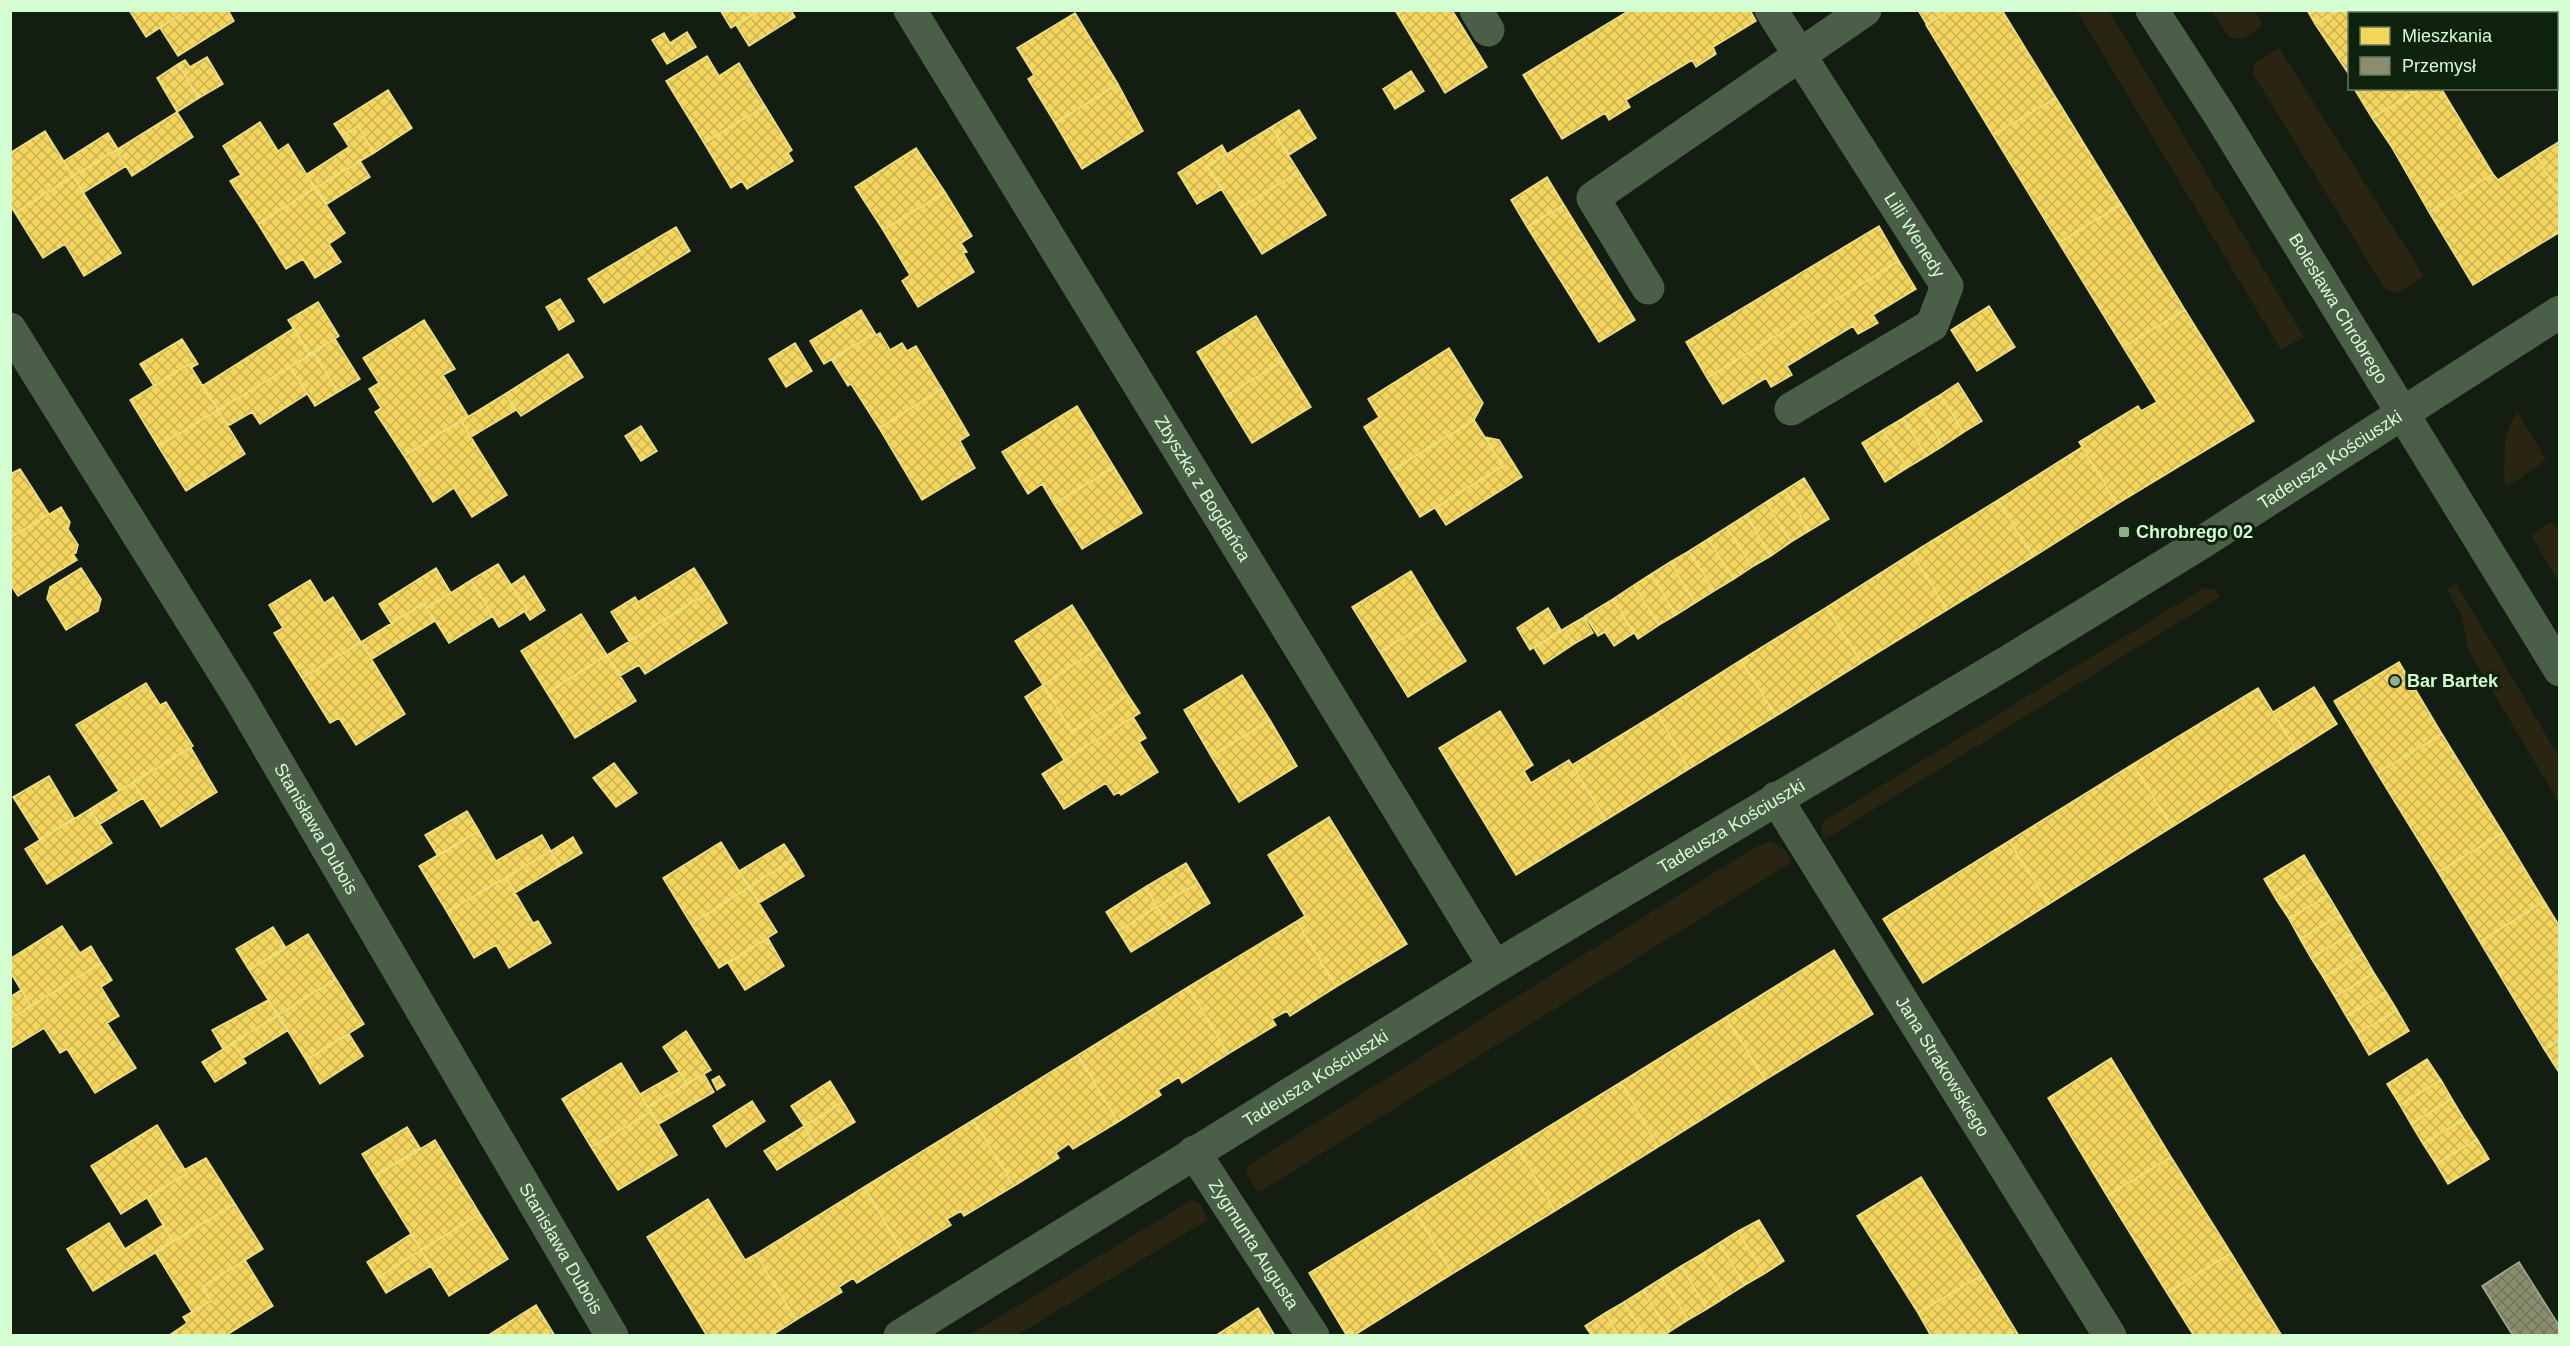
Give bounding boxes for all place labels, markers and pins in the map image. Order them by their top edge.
place label: Chrobrego 02 [2136,522,2253,542]
marker: Chrobrego 02 [2117,525,2131,539]
place label: Bar Bartek [2407,671,2499,691]
marker: Bar Bartek [2388,674,2402,688]

